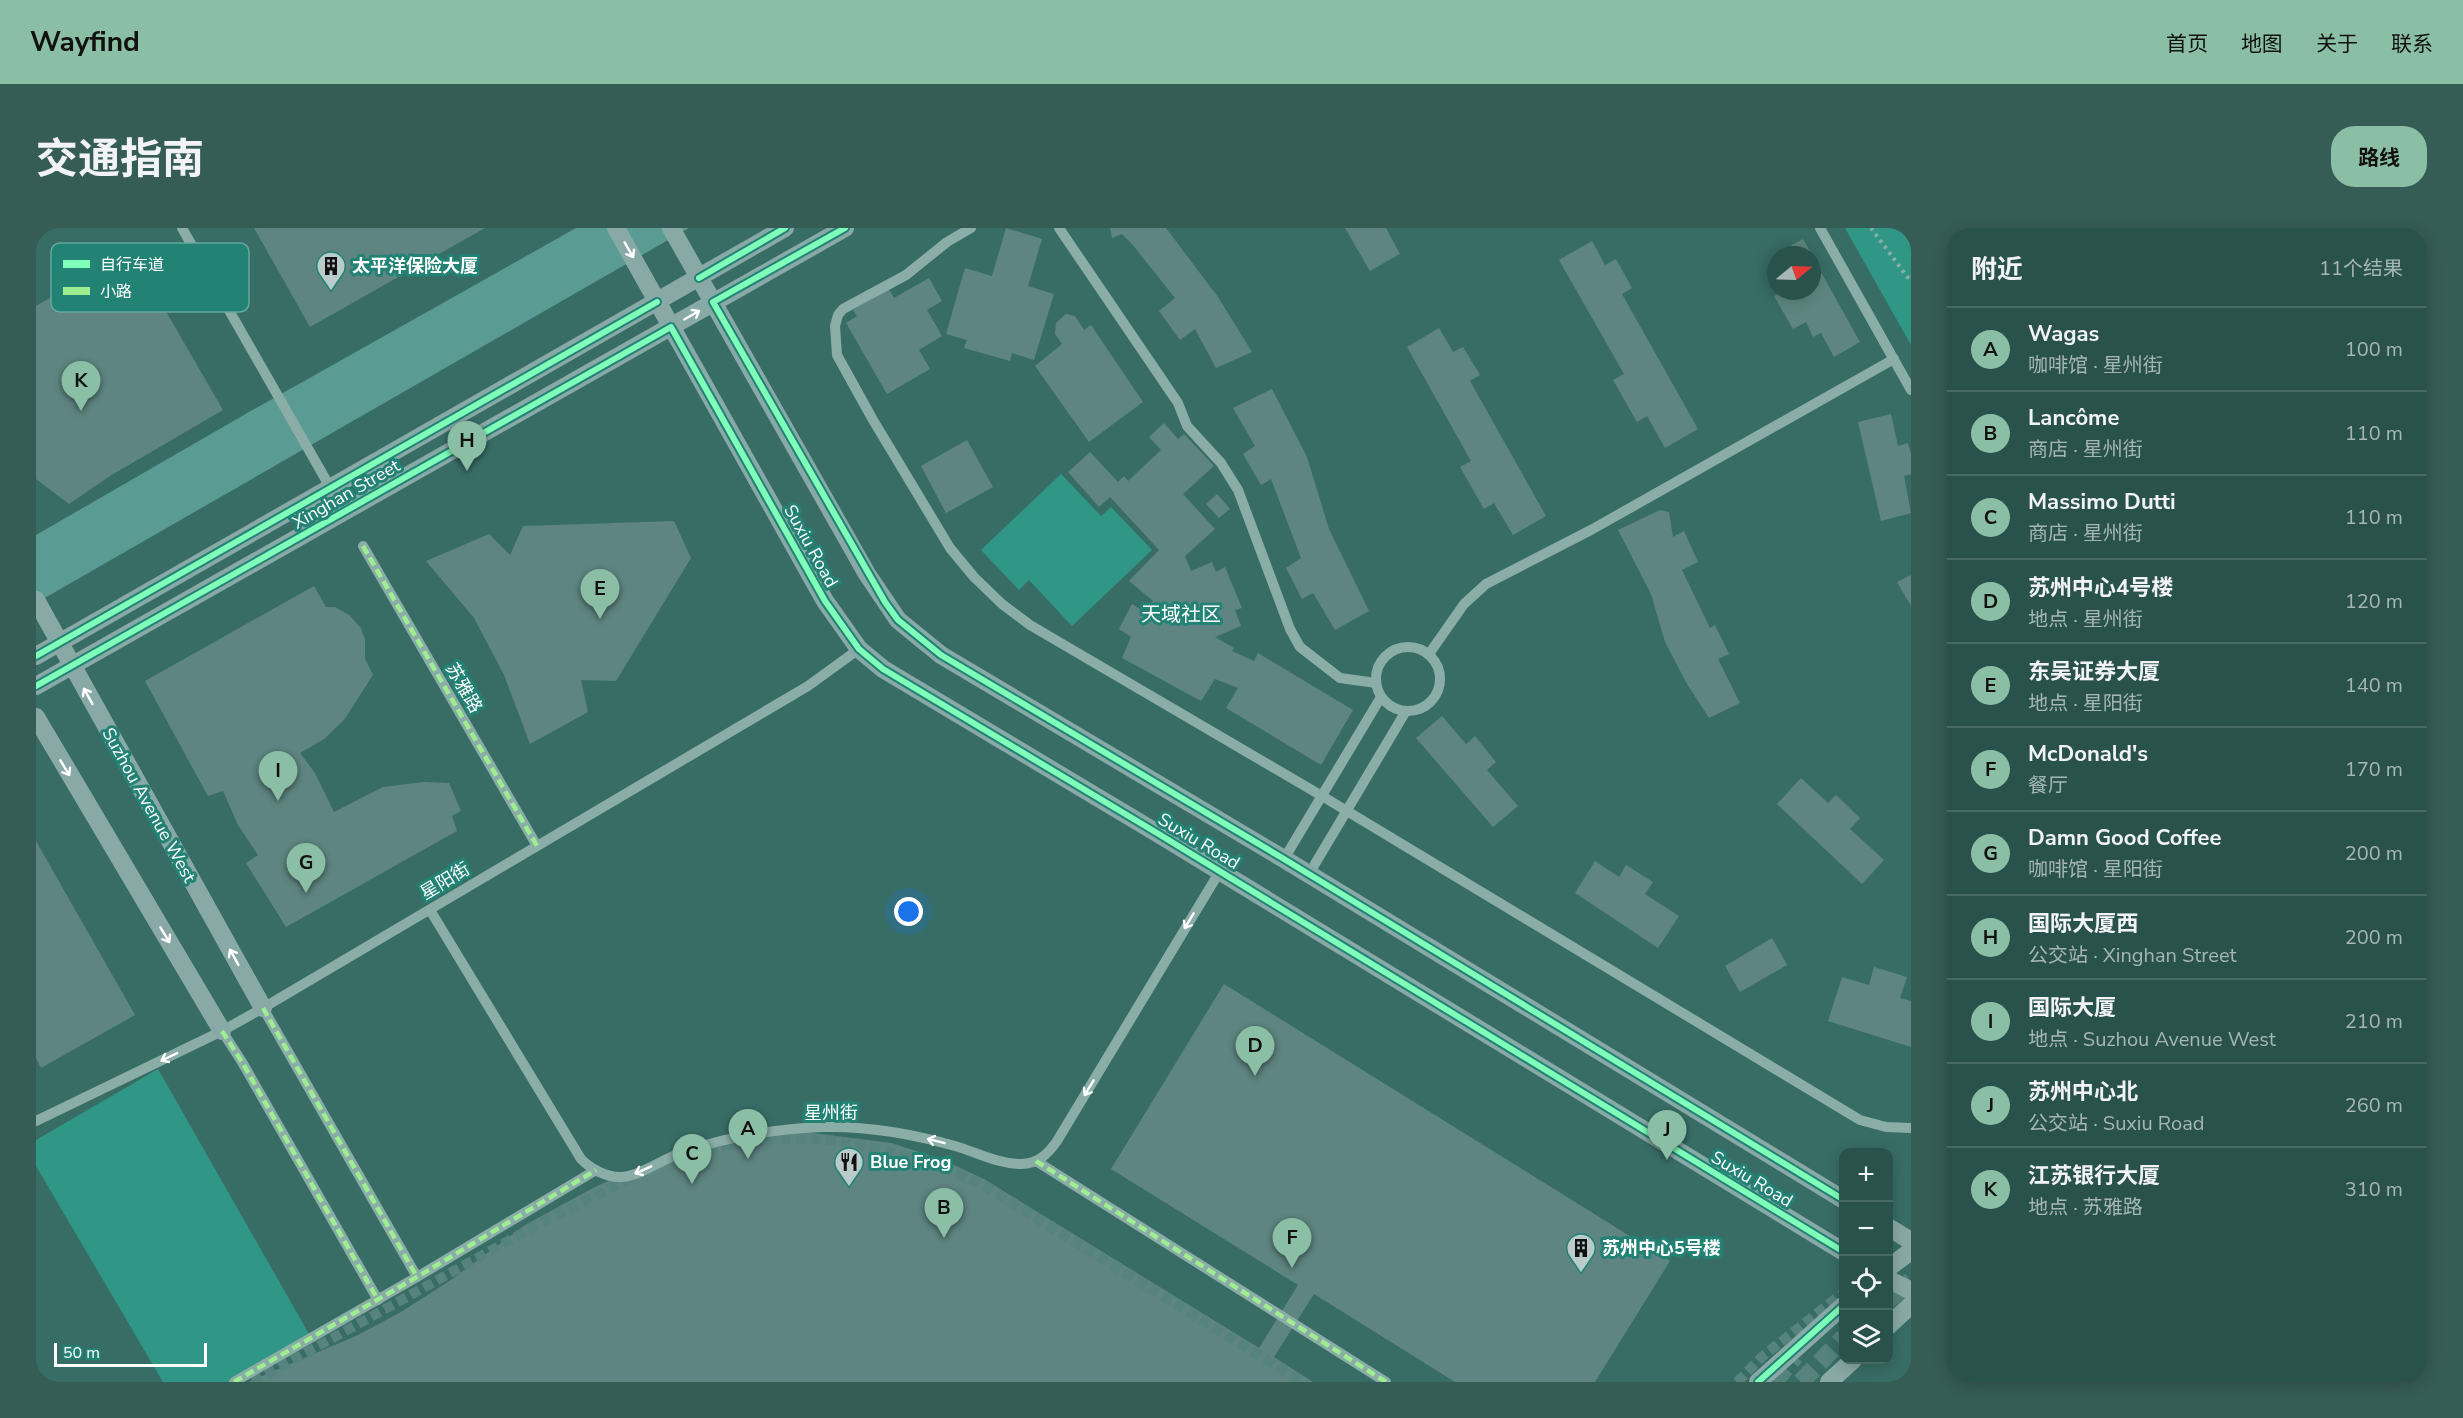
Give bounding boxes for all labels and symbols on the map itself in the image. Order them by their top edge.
one-way arrow [623,241,635,258]
legend [51,243,249,312]
north arrow [1767,246,1821,300]
building icon: 太平洋保险大厦 [315,250,347,292]
text: 自行车道 [100,254,164,276]
place label: 太平洋保险大厦 [352,254,478,278]
text: 小路 [100,281,132,303]
one-way arrow [683,308,700,320]
pin: K [62,362,100,411]
pin: H [448,422,486,471]
street label: Xinghan Street [288,453,405,534]
street label: Suxiu Road [778,500,844,592]
pin: E [580,570,620,619]
district label: 天域社区 [1141,601,1221,628]
street label: 苏雅路 [440,659,488,717]
one-way arrow [81,688,93,705]
street label: Suzhou Avenue West [96,723,202,887]
pin: I [258,752,298,801]
one-way arrow [59,759,71,776]
street label: Suxiu Road [1154,807,1244,875]
pin: G [286,844,326,893]
street label: 星阳街 [416,857,474,905]
your location [894,897,923,926]
one-way arrow [1183,912,1195,929]
one-way arrow [159,926,171,943]
one-way arrow [228,949,240,966]
pin: D [1236,1026,1274,1076]
one-way arrow [160,1051,178,1063]
one-way arrow [1082,1079,1094,1096]
street label: 星州街 [804,1101,858,1125]
pin: A [728,1110,768,1159]
pin: J [1648,1110,1686,1160]
pin: C [672,1134,712,1184]
one-way arrow [927,1134,946,1146]
street label: Suxiu Road [1707,1145,1797,1213]
restaurant icon: Blue Frog [833,1146,865,1188]
place label: Blue Frog [870,1150,951,1174]
one-way arrow [635,1164,653,1176]
pin: B [924,1188,964,1238]
pin: F [1272,1218,1312,1268]
building icon: 苏州中心5号楼 [1565,1232,1597,1274]
place label: 苏州中心5号楼 [1602,1236,1721,1260]
scale bar [54,1340,207,1368]

